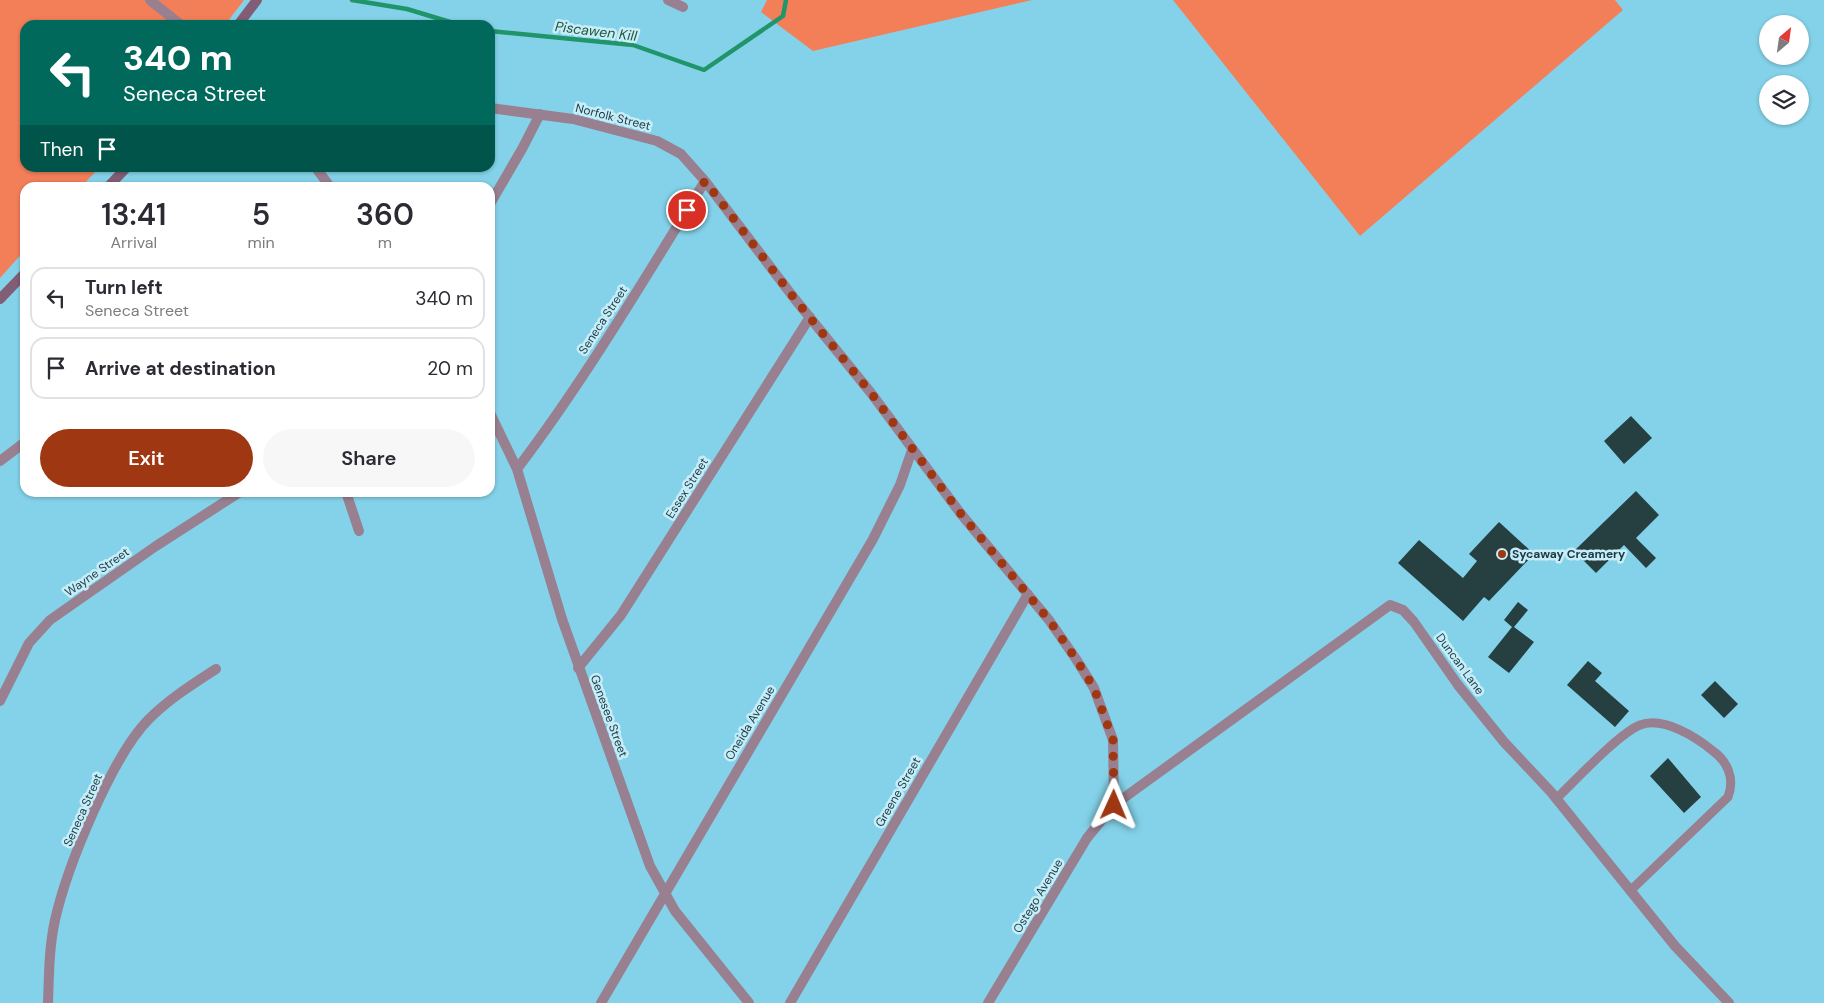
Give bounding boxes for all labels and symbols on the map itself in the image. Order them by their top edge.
north arrow [1759,15,1809,65]
water label: Piscawen Kill [554,17,639,45]
street label: Norfolk Street [574,100,652,134]
pin [666,189,708,231]
street label: Seneca Street [575,283,631,357]
street label: Essex Street [662,454,712,521]
street label: Wayne Street [62,544,133,600]
place label: Sycaway Creamery [1512,546,1626,562]
marker: Sycaway Creamery [1496,548,1508,560]
street label: Duncan Lane [1432,630,1488,698]
street label: Genesee Street [587,673,631,760]
street label: Oneida Avenue [722,683,779,763]
street label: Greene Street [872,754,925,830]
street label: Seneca Street [60,771,106,849]
position arrow [1087,778,1139,830]
street label: Ostego Avenue [1010,856,1067,936]

